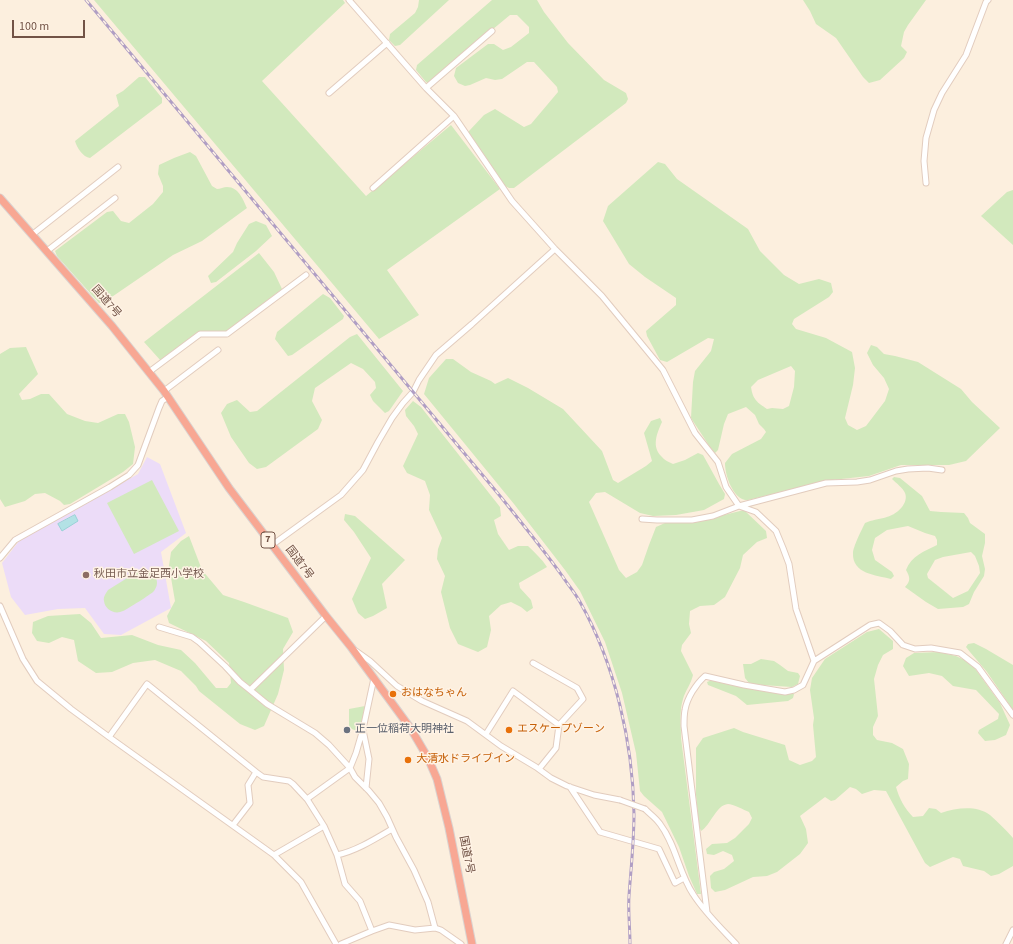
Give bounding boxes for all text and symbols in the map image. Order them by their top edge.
scale bar [14,12,87,38]
text: 100 m [19,18,49,35]
street label: 国道7号 [88,283,124,321]
road number: 7 [261,532,275,548]
street label: 国道7号 [282,544,316,582]
place label: 秋田市立金足西小学校 [94,568,204,582]
marker: 秋田市立金足西小学校 [81,570,91,580]
place label: おはなちゃん [401,687,467,701]
marker: おはなちゃん [388,689,398,699]
place label: 正一位稲荷大明神社 [355,723,454,737]
place label: エスケープゾーン [517,723,605,737]
marker: 正一位稲荷大明神社 [342,725,352,735]
marker: エスケープゾーン [504,725,514,735]
place label: 大清水ドライブイン [416,753,515,767]
marker: 大清水ドライブイン [403,755,413,765]
street label: 国道7号 [456,835,476,875]

